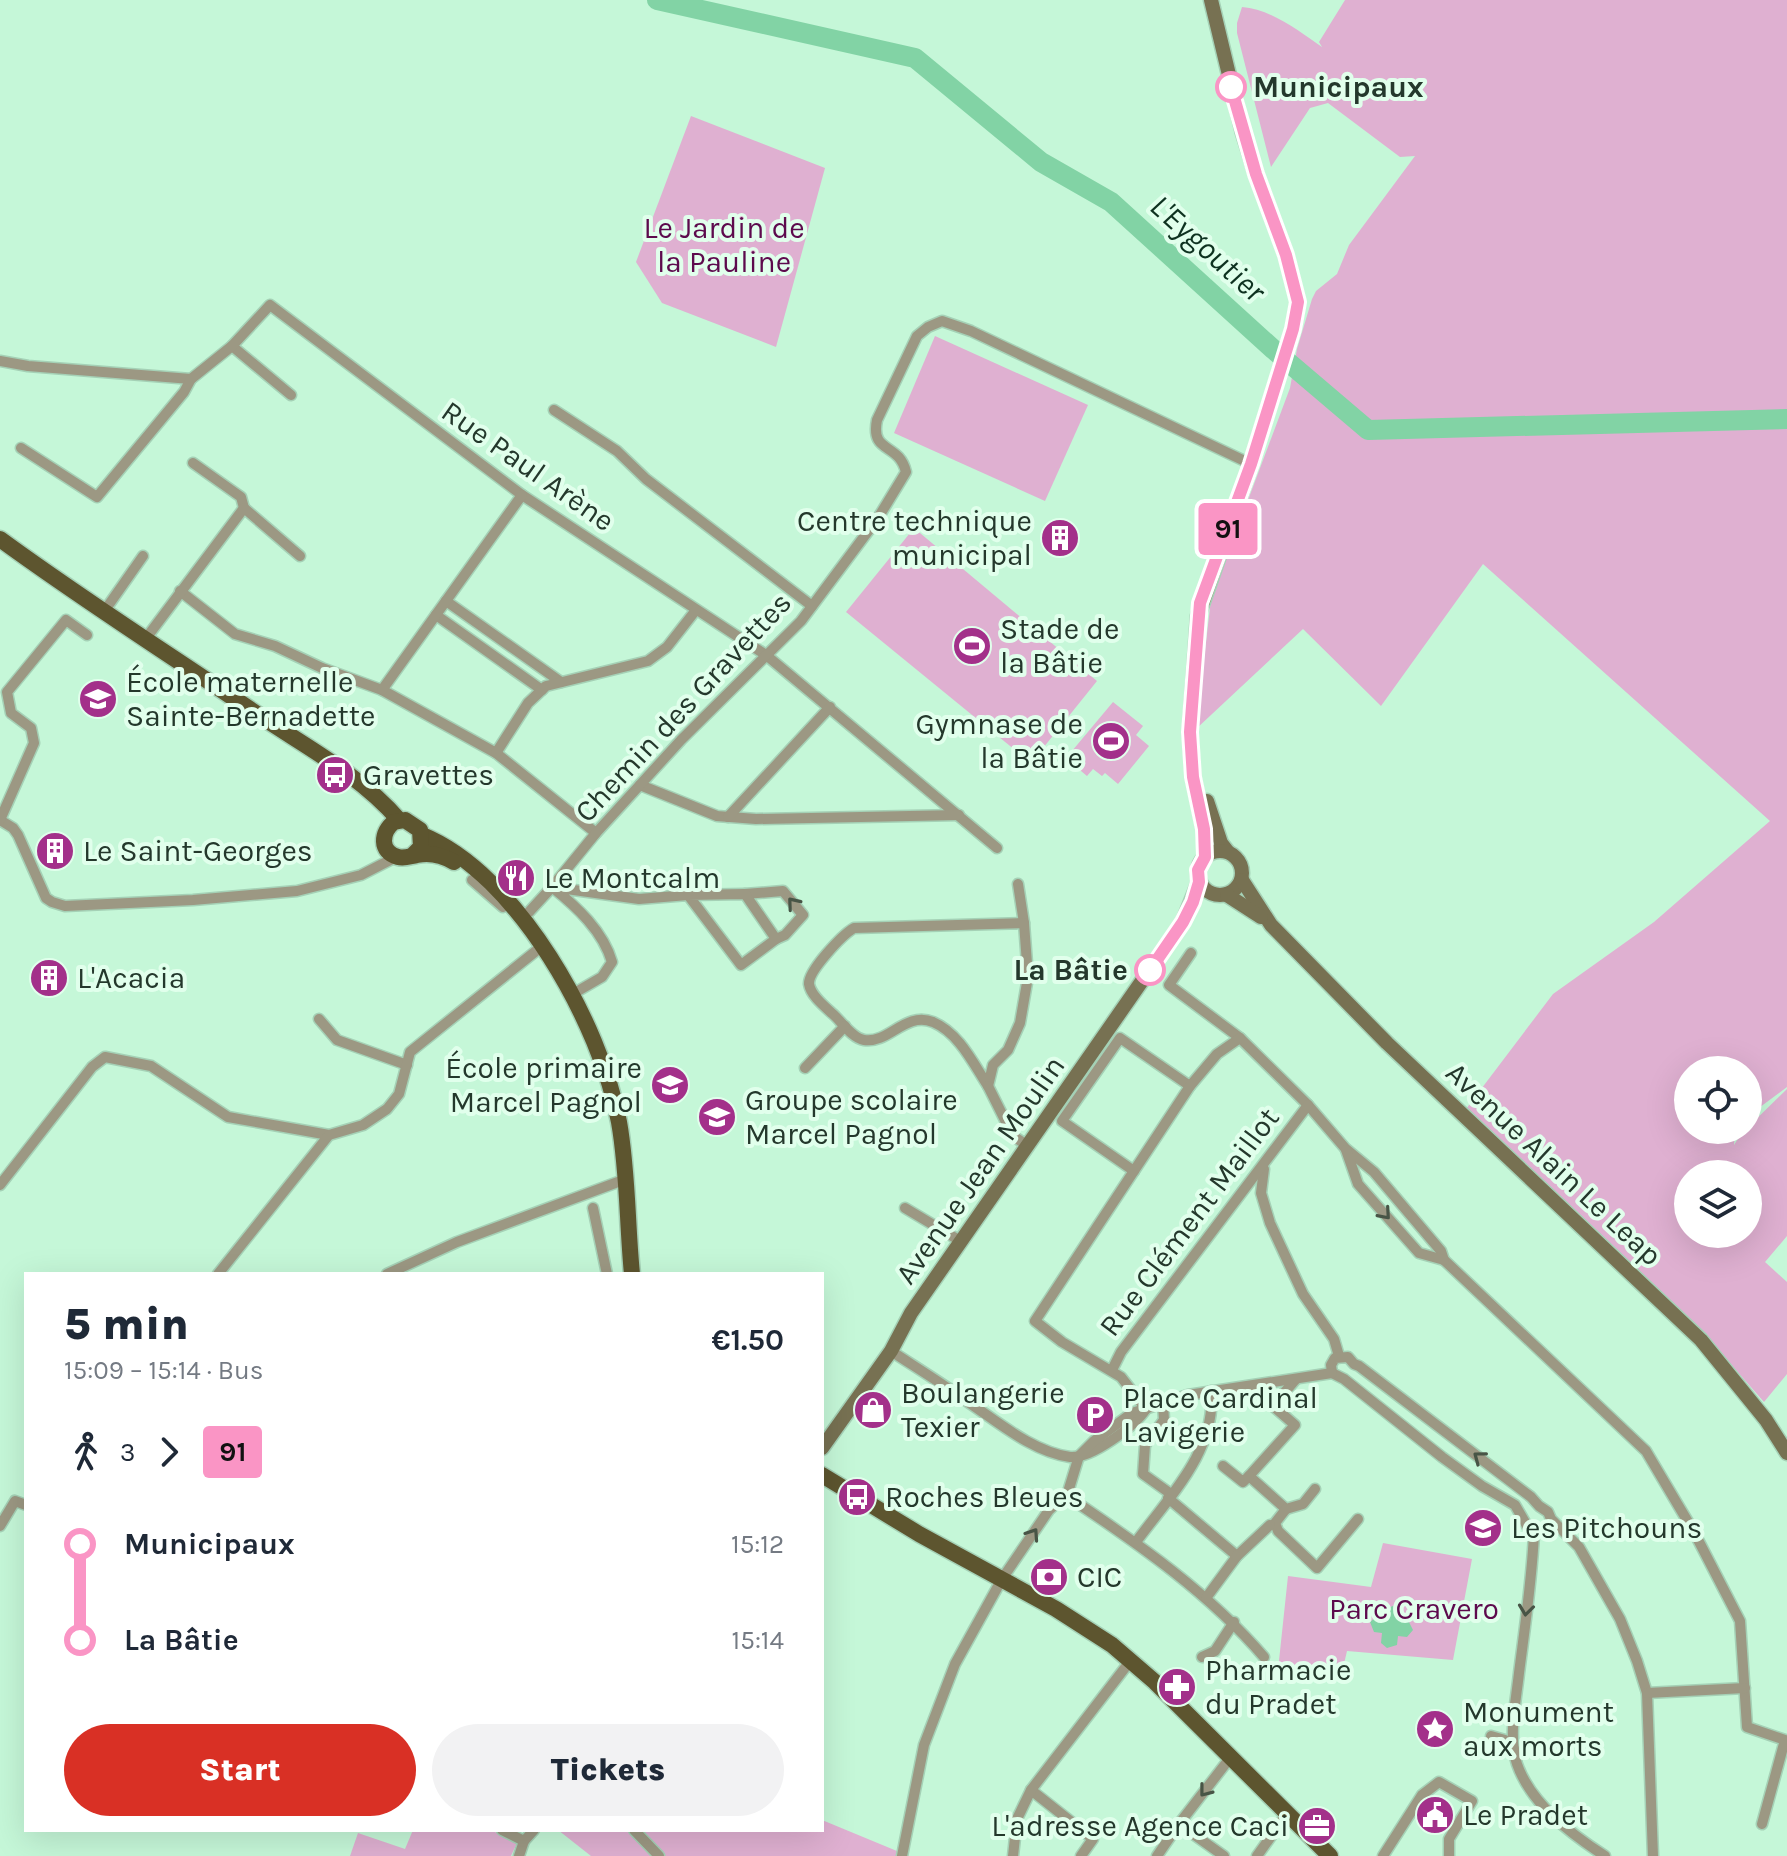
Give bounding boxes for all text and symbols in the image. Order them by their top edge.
place label: Municipaux [1253,69,1424,105]
marker: Municipaux [1216,72,1246,102]
water label: L'Eygoutier [1143,187,1274,310]
park label: Le Jardin de la Pauline [643,210,805,280]
street label: Rue Paul Arène [435,393,621,539]
place label: Centre technique municipal [797,503,1032,573]
line badge: 91 [1192,503,1264,555]
text: 91 [1214,512,1242,545]
building icon: Centre technique municipal [1039,517,1081,559]
street label: Chemin des Gravettes [567,585,799,829]
place label: Stade de la Bâtie [1000,611,1119,681]
sports icon: Stade de la Bâtie [951,625,993,667]
place label: École maternelle Sainte-Bernadette [126,664,375,734]
school or university icon: École maternelle Sainte-Bernadette [77,678,119,720]
place label: Gymnase de la Bâtie [916,706,1083,776]
sports icon: Gymnase de la Bâtie [1090,720,1132,762]
bus stop icon: Gravettes [314,754,356,796]
place label: Gravettes [363,757,494,793]
building icon: Le Saint-Georges [34,830,76,872]
place label: Le Saint-Georges [83,833,313,869]
restaurant icon: Le Montcalm [495,857,537,899]
place label: Le Montcalm [544,860,720,896]
one-way arrow [788,898,803,912]
place label: La Bâtie [1013,952,1128,988]
marker: La Bâtie [1135,955,1165,985]
building icon: L'Acacia [28,957,70,999]
place label: L'Acacia [77,960,185,996]
street label: Avenue Jean Moulin [888,1049,1072,1291]
place label: École primaire Marcel Pagnol [445,1050,642,1120]
street label: Avenue Alain Le Leap [1439,1055,1669,1273]
map controls [1674,1056,1762,1248]
button: locate [1674,1056,1762,1144]
school or university icon: École primaire Marcel Pagnol [649,1064,691,1106]
place label: Groupe scolaire Marcel Pagnol [745,1082,958,1152]
school or university icon: Groupe scolaire Marcel Pagnol [696,1096,738,1138]
street label: Rue Clément Maillot [1091,1101,1287,1343]
button: layers [1674,1160,1762,1248]
one-way arrow [1375,1204,1389,1219]
text: 5 min [64,1299,189,1350]
text: €1.50 [711,1322,784,1358]
text: 15:09 – 15:14 · Bus [64,1355,263,1386]
place label: Boulangerie Texier [901,1375,1065,1445]
place label: Place Cardinal Lavigerie [1123,1380,1318,1450]
shop icon: Boulangerie Texier [852,1389,894,1431]
parking icon: Place Cardinal Lavigerie [1074,1394,1116,1436]
icon: walk [64,1430,108,1474]
icon: forward [147,1430,191,1474]
text: 91 [219,1435,246,1468]
text: 3 [120,1437,135,1468]
one-way arrow [1473,1452,1488,1466]
bus stop icon: Roches Bleues [836,1476,878,1518]
place label: Roches Bleues [885,1479,1083,1515]
school or university icon: Les Pitchouns [1462,1507,1504,1549]
place label: Les Pitchouns [1511,1510,1702,1546]
text: Municipaux [124,1526,295,1562]
one-way arrow [1023,1528,1038,1542]
text: 15:12 [731,1529,784,1560]
bank icon: CIC [1028,1556,1070,1598]
place label: CIC [1077,1559,1122,1595]
park label: Parc Cravero [1329,1591,1499,1627]
one-way arrow [1518,1604,1535,1617]
text: La Bâtie [124,1622,239,1658]
text: 15:14 [732,1625,784,1656]
place label: Pharmacie du Pradet [1205,1652,1351,1722]
pharmacy icon: Pharmacie du Pradet [1156,1666,1198,1708]
place label: Monument aux morts [1463,1694,1614,1764]
place icon: Monument aux morts [1414,1708,1456,1750]
button: Start [64,1724,416,1816]
button: Tickets [432,1724,784,1816]
one-way arrow [1200,1782,1214,1797]
public building icon: Le Pradet [1414,1794,1456,1836]
place label: Le Pradet [1463,1797,1588,1833]
office icon: L'adresse Agence Caci [1296,1805,1338,1847]
place label: L'adresse Agence Caci [991,1808,1289,1844]

